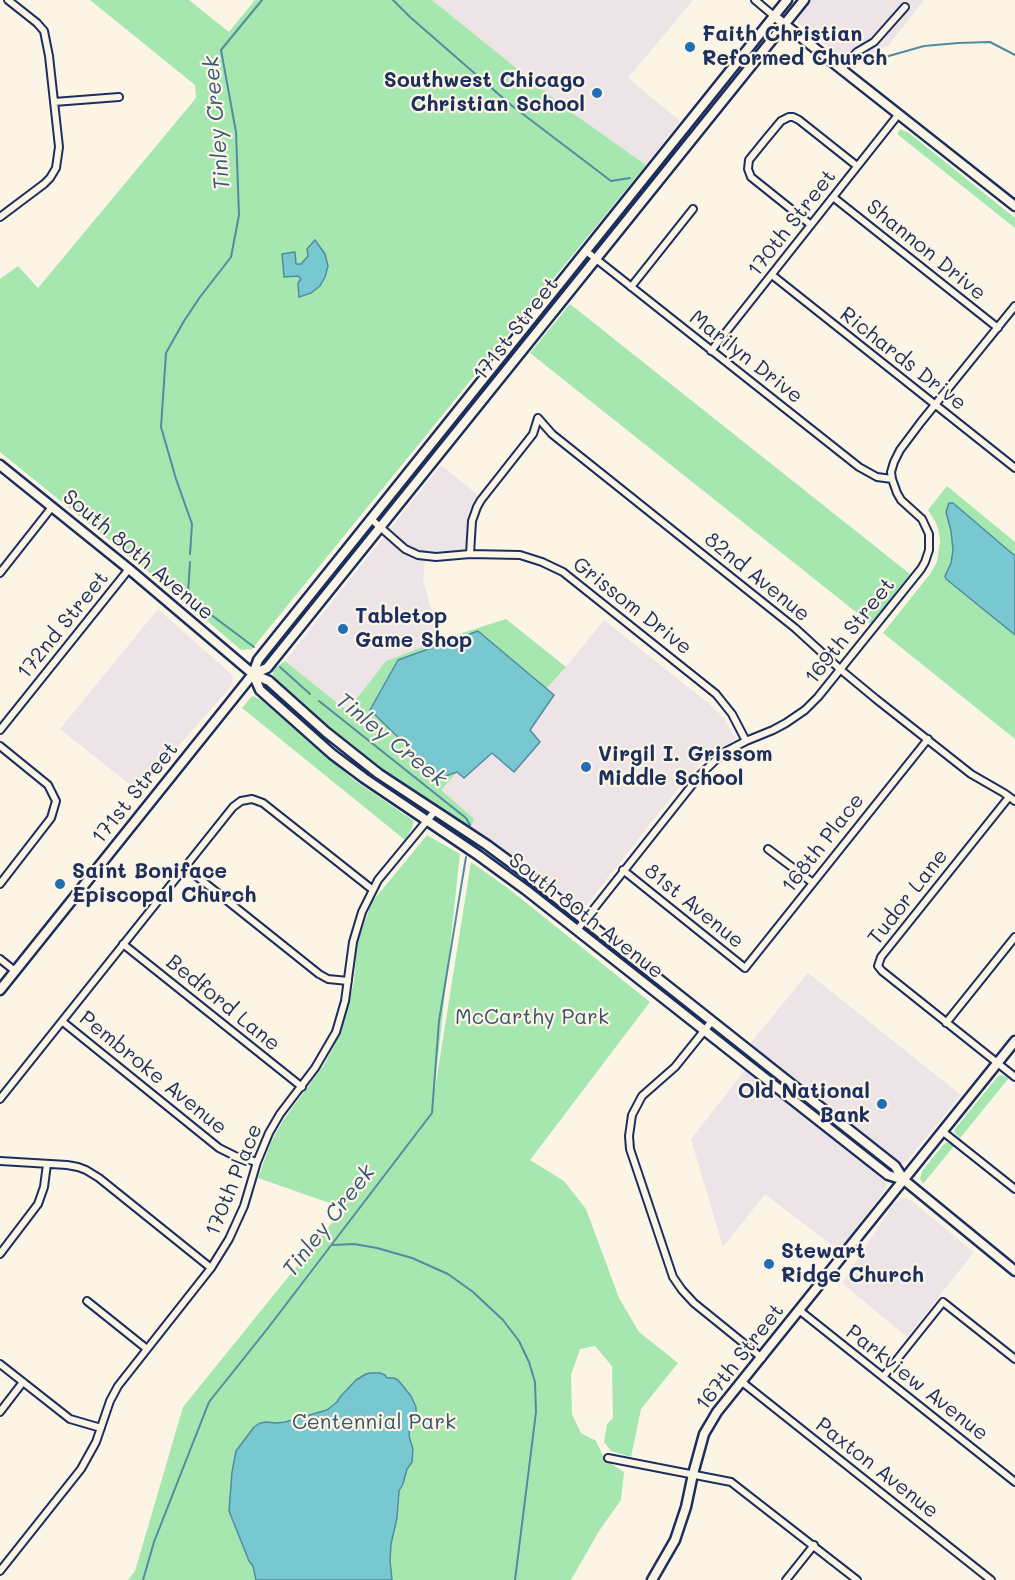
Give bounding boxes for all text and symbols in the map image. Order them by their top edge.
place label: Faith Christian Reformed Church [702,22,887,72]
marker: Faith Christian Reformed Church [683,40,697,54]
water label: Tinley Creek [198,55,236,191]
place label: Southwest Chicago Christian School [384,68,585,118]
marker: Southwest Chicago Christian School [590,86,604,100]
street label: 170th Street [742,165,842,281]
street label: Shannon Drive [861,194,991,306]
street label: 171st Street [468,273,564,385]
street label: Richards Drive [835,302,971,416]
street label: Marilyn Drive [684,305,808,409]
street label: South 80th Avenue [57,484,219,626]
street label: 82nd Avenue [699,527,815,627]
street label: Grissom Drive [567,552,697,660]
street label: 172nd Street [12,566,114,684]
street label: 169th Street [800,573,900,689]
place label: Tabletop Game Shop [355,604,472,654]
marker: Tabletop Game Shop [336,622,350,636]
water label: Tinley Creek [330,687,452,793]
street label: 171st Street [86,737,184,849]
place label: Virgil I. Grissom Middle School [598,742,772,792]
marker: Virgil I. Grissom Middle School [579,760,593,774]
street label: 168th Place [776,788,870,898]
street label: Tudor Lane [863,844,953,950]
street label: South 80th Avenue [504,848,668,984]
street label: 81st Avenue [639,858,749,954]
place label: Saint Boniface Episcopal Church [72,859,257,909]
marker: Saint Boniface Episcopal Church [53,877,67,891]
street label: Bedford Lane [161,949,285,1057]
park label: McCarthy Park [455,1005,609,1031]
street label: Pembroke Avenue [74,1006,232,1140]
place label: Old National Bank [738,1079,870,1129]
marker: Old National Bank [875,1097,889,1111]
street label: 170th Place [200,1120,268,1240]
water label: Tinley Creek [277,1160,381,1282]
place label: Stewart Ridge Church [781,1239,924,1289]
marker: Stewart Ridge Church [762,1257,776,1271]
street label: 167th Street [691,1299,789,1415]
street label: Parkview Avenue [841,1320,993,1446]
park label: Centennial Park [292,1410,456,1436]
street label: Paxton Avenue [810,1412,944,1524]

